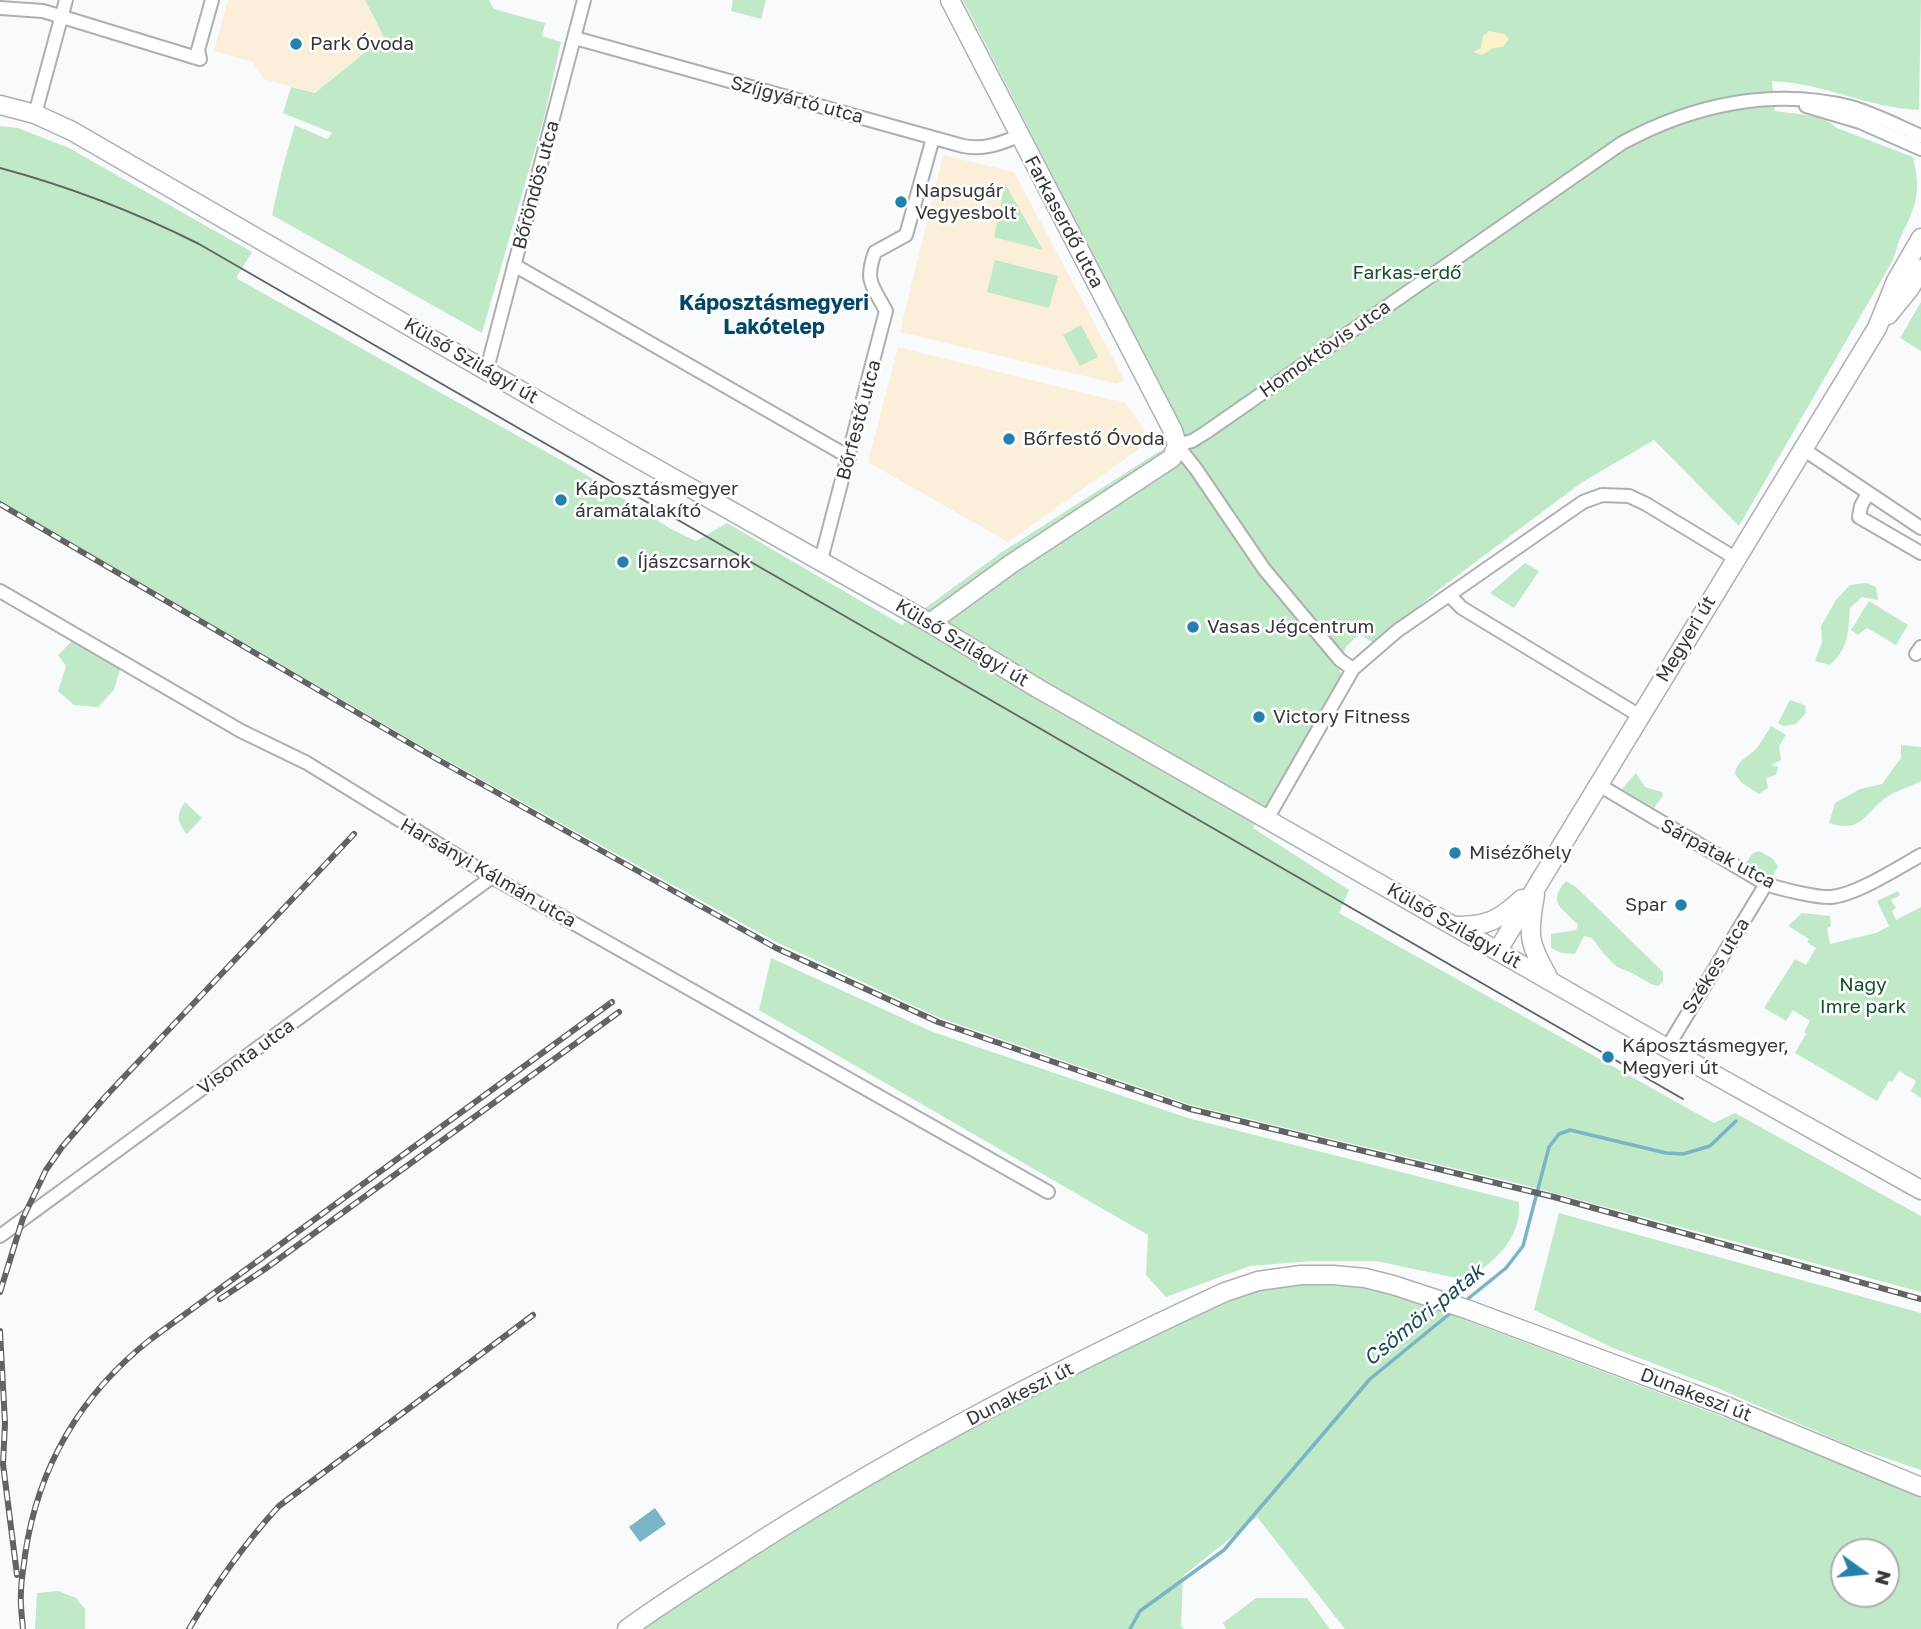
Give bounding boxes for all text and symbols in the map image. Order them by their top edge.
place label: Park Óvoda [310,33,414,55]
marker: Park Óvoda [288,36,304,52]
street label: Szíjgyártó utca [728,71,866,129]
street label: Bőröndös utca [508,118,564,252]
street label: Farkaserdő utca [1020,152,1108,292]
place label: Napsugár Vegyesbolt [915,180,1017,224]
marker: Napsugár Vegyesbolt [893,194,909,210]
park label: Farkas-erdő [1353,262,1461,284]
district label: Káposztásmegyeri Lakótelep [679,290,869,340]
street label: Homoktövis utca [1255,295,1395,403]
street label: Külső Szilágyi út [400,313,542,409]
street label: Bőrfestő utca [832,357,886,483]
place label: Bőrfestő Óvoda [1023,428,1165,450]
marker: Bőrfestő Óvoda [1001,431,1017,447]
place label: Káposztásmegyer áramátalakító [575,478,738,522]
marker: Káposztásmegyer áramátalakító [553,492,569,508]
place label: Íjászcsarnok [637,551,751,573]
marker: Íjászcsarnok [615,554,631,570]
street label: Megyeri út [1651,592,1721,686]
street label: Külső Szilágyi út [891,594,1033,692]
place label: Vasas Jégcentrum [1207,616,1374,638]
marker: Vasas Jégcentrum [1185,619,1201,635]
place label: Victory Fitness [1273,706,1410,728]
marker: Victory Fitness [1251,709,1267,725]
street label: Harsányi Kálmán utca [396,813,580,933]
street label: Sárpatak utca [1657,814,1779,894]
place label: Misézőhely [1469,842,1572,864]
marker: Misézőhely [1447,845,1463,861]
street label: Külső Szilágyi út [1383,878,1525,974]
place label: Spar [1625,894,1667,916]
marker: Spar [1673,897,1689,913]
street label: Székes utca [1677,914,1755,1018]
park label: Nagy Imre park [1820,974,1906,1018]
street label: Visonta utca [193,1014,299,1100]
place label: Káposztásmegyer, Megyeri út [1622,1035,1789,1079]
marker: Káposztásmegyer, Megyeri út [1600,1049,1616,1065]
water label: Csömöri-patak [1359,1259,1489,1371]
street label: Dunakeszi út [963,1357,1077,1431]
street label: Dunakeszi út [1637,1363,1755,1427]
north arrow [1830,1538,1900,1608]
text: N [1871,1568,1897,1588]

